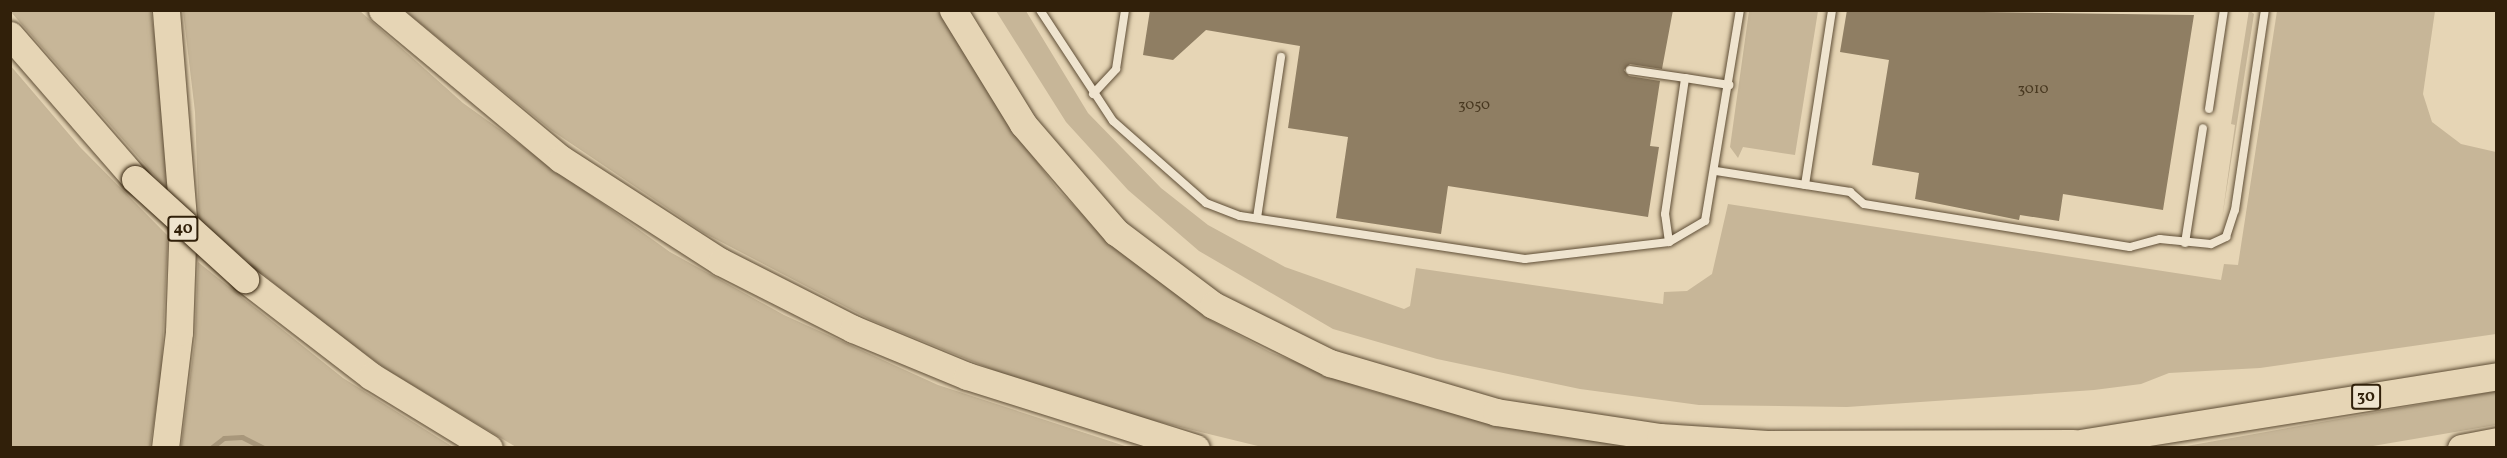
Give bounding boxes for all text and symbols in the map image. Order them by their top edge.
house number: 3010 [2017,81,2049,99]
house number: 3050 [1458,97,1490,115]
road number: 40 [166,216,200,242]
road number: 30 [2351,384,2381,410]

